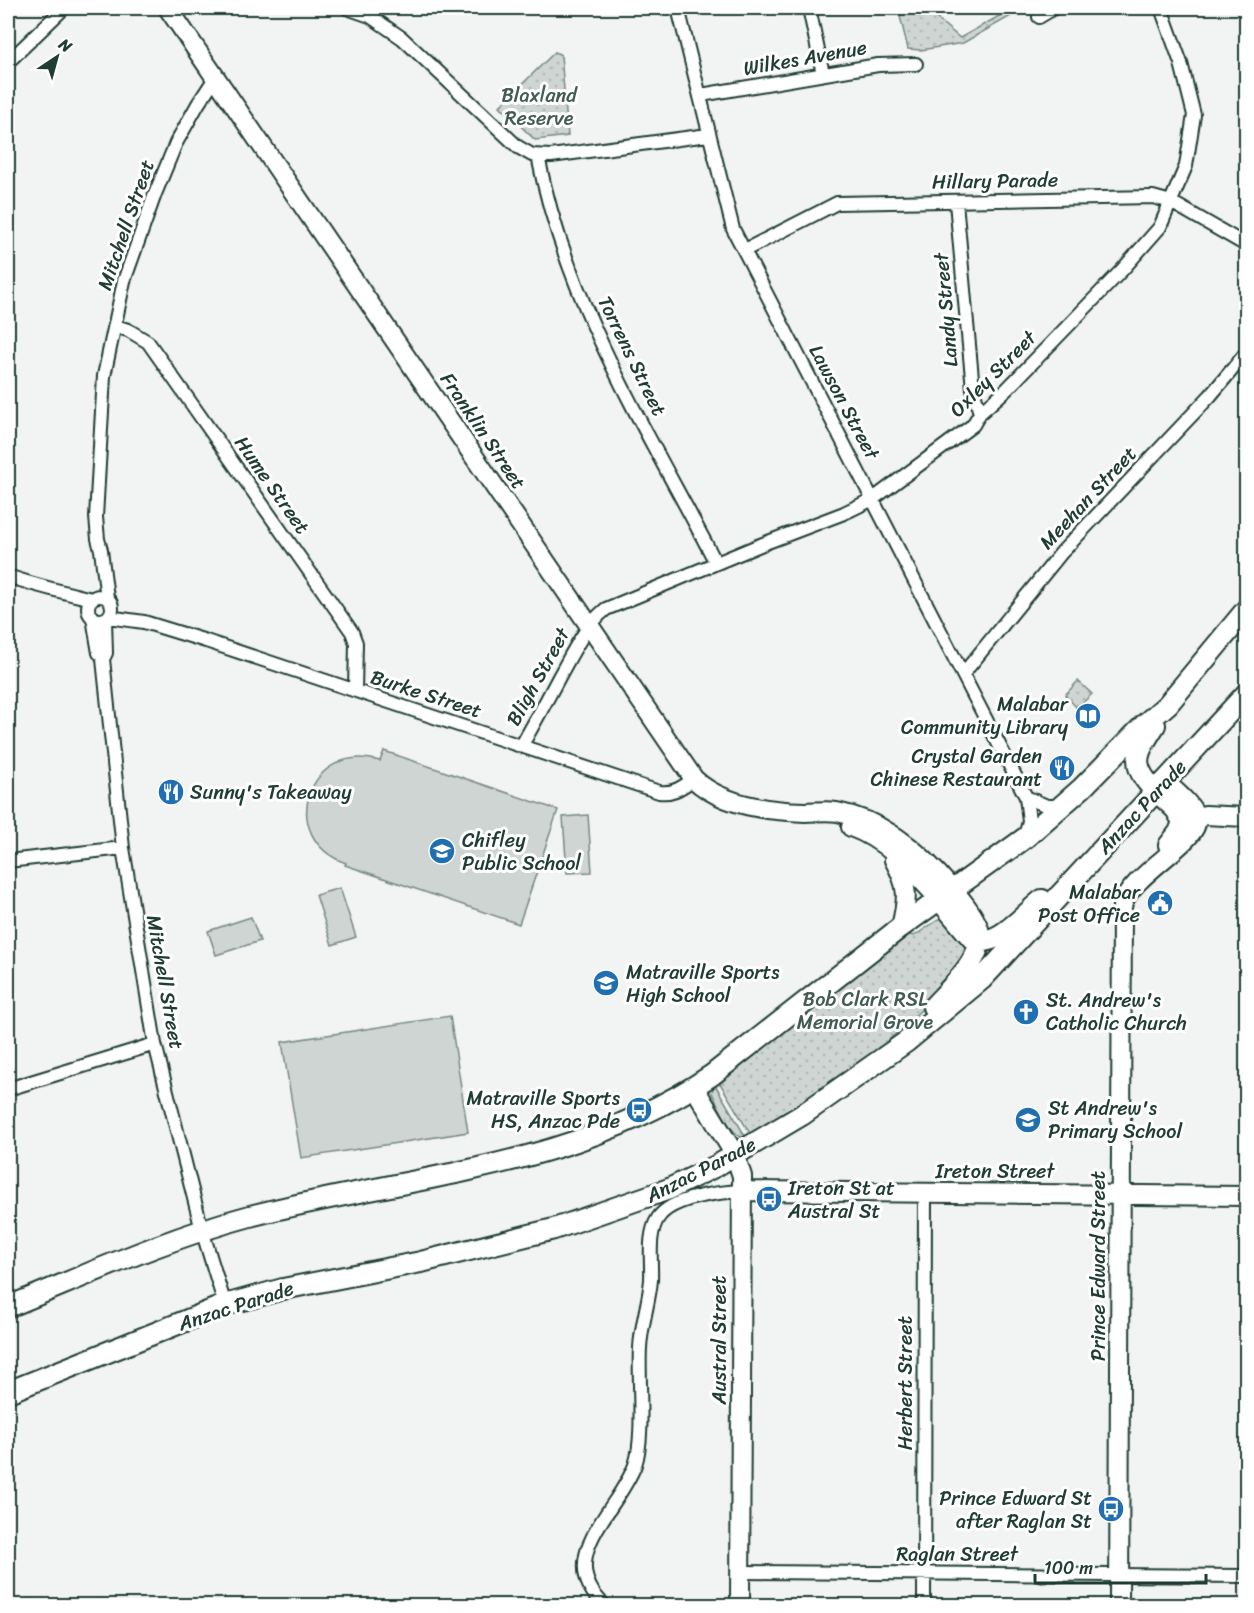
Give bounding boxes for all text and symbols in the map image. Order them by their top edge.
north arrow [27,27,87,87]
text: N [52,30,79,61]
street label: Wilkes Avenue [741,30,869,86]
park label: Blaxland Reserve [501,78,578,136]
street label: Mitchell Street [87,155,165,295]
street label: Hillary Parade [932,162,1058,200]
street label: Landy Street [924,251,968,368]
street label: Torrens Street [588,290,676,422]
street label: Oxley Street [941,321,1046,426]
street label: Lawson Street [799,338,889,467]
street label: Franklin Street [431,365,535,497]
street label: Hume Street [225,428,319,542]
street label: Meehan Street [1030,438,1146,558]
street label: Bligh Street [497,621,580,733]
street label: Burke Street [366,660,486,729]
place label: Malabar Community Library [901,687,1069,745]
library icon: Malabar Community Library [1073,701,1103,731]
place label: Crystal Garden Chinese Restaurant [871,739,1042,797]
street label: Anzac Parade [1088,751,1196,864]
restaurant icon: Crystal Garden Chinese Restaurant [1047,753,1077,783]
place label: Sunny's Takeaway [190,775,352,810]
restaurant icon: Sunny's Takeaway [156,777,186,807]
place label: Chifley Public School [462,823,581,881]
school or university icon: Chifley Public School [427,836,457,866]
place label: Malabar Post Office [1038,875,1141,933]
public building icon: Malabar Post Office [1145,888,1175,918]
street label: Mitchell Street [136,912,194,1052]
place label: Matraville Sports High School [626,955,780,1013]
school or university icon: Matraville Sports High School [591,968,621,998]
park label: Bob Clark RSL Memorial Grove [797,982,934,1040]
place label: St. Andrew's Catholic Church [1046,983,1187,1041]
church icon: St. Andrew's Catholic Church [1011,997,1041,1027]
place label: Matraville Sports HS, Anzac Pde [467,1081,621,1139]
place label: St Andrew's Primary School [1048,1091,1183,1149]
bus stop icon: Matraville Sports HS, Anzac Pde [624,1095,654,1125]
school or university icon: St Andrew's Primary School [1013,1105,1043,1135]
street label: Anzac Parade [639,1127,762,1213]
street label: Ireton Street [935,1154,1055,1189]
place label: Ireton St at Austral St [787,1171,895,1229]
street label: Prince Edward Street [1081,1171,1116,1361]
bus stop icon: Ireton St at Austral St [754,1184,784,1214]
street label: Anzac Parade [173,1271,298,1341]
street label: Austral Street [702,1275,737,1406]
street label: Herbert Street [888,1315,923,1450]
place label: Prince Edward St after Raglan St [939,1481,1092,1539]
bus stop icon: Prince Edward St after Raglan St [1096,1494,1126,1524]
street label: Raglan Street [896,1537,1019,1572]
scale bar [1035,1547,1206,1585]
text: 100 m [1044,1552,1093,1584]

